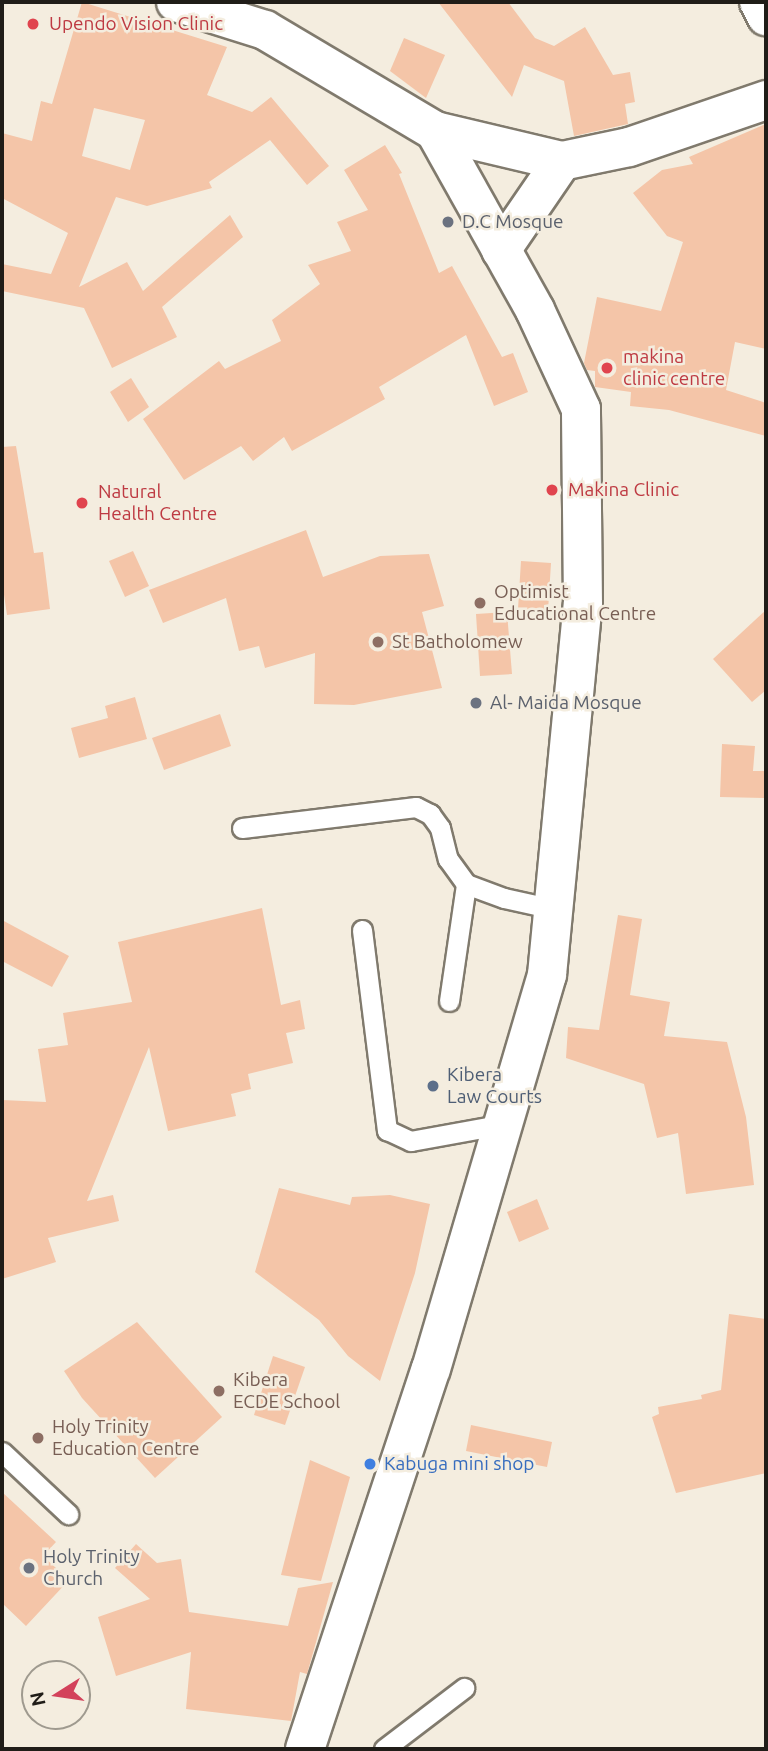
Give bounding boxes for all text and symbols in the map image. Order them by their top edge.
place label: Upendo Vision Clinic [49,13,223,35]
marker: Upendo Vision Clinic [23,14,43,34]
place label: D.C Mosque [462,211,564,233]
marker: D.C Mosque [440,214,456,230]
place label: makina clinic centre [623,346,725,390]
marker: makina clinic centre [597,358,617,378]
place label: Makina Clinic [568,479,679,501]
marker: Makina Clinic [542,480,562,500]
place label: Natural Health Centre [98,481,217,525]
marker: Natural Health Centre [72,493,92,513]
place label: Optimist Educational Centre [494,581,656,625]
marker: Optimist Educational Centre [472,595,488,611]
place label: St Batholomew [392,631,523,653]
marker: St Batholomew [370,634,386,650]
place label: Al- Maida Mosque [490,692,642,714]
marker: Al- Maida Mosque [468,695,484,711]
place label: Kibera Law Courts [447,1064,542,1108]
marker: Kibera Law Courts [425,1078,441,1094]
place label: Kibera ECDE School [233,1369,340,1413]
marker: Kibera ECDE School [211,1383,227,1399]
place label: Holy Trinity Education Centre [52,1416,199,1460]
marker: Holy Trinity Education Centre [30,1430,46,1446]
place label: Kabuga mini shop [384,1453,534,1475]
marker: Kabuga mini shop [362,1456,378,1472]
place label: Holy Trinity Church [43,1546,140,1590]
marker: Holy Trinity Church [21,1560,37,1576]
north arrow [21,1660,91,1730]
text: N [25,1690,50,1708]

